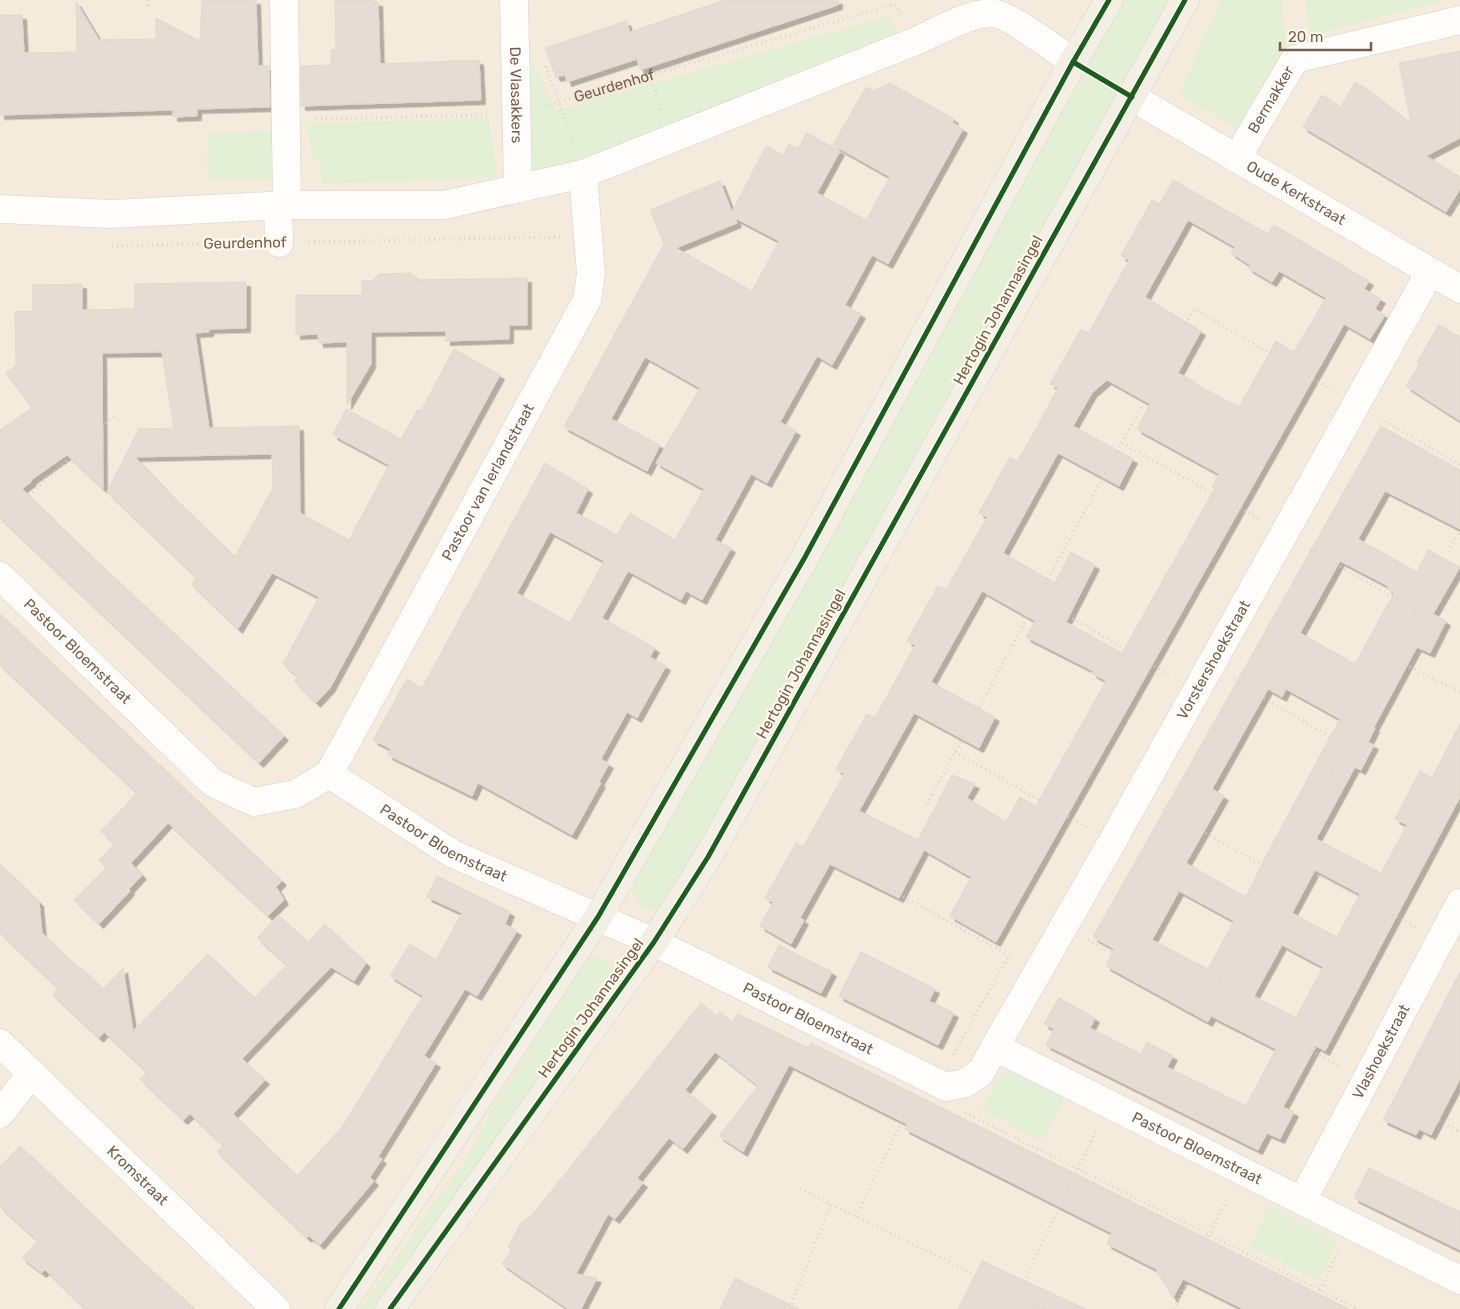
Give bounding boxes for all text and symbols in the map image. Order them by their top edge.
scale bar [1280,20,1371,52]
text: 20 m [1288,28,1323,46]
street label: De Vlasakkers [506,46,526,144]
street label: Bermakker [1244,62,1298,136]
street label: Geurdenhof [572,66,657,106]
street label: Oude Kerkstraat [1243,157,1349,229]
street label: Hertogin Johannasingel [949,232,1047,388]
street label: Geurdenhof [203,233,287,253]
street label: Pastoor van Ierlandstraat [438,400,538,564]
street label: Hertogin Johannasingel [752,586,850,742]
street label: Pastoor Bloemstraat [20,595,135,708]
street label: Vorstershoekstraat [1173,597,1254,723]
street label: Pastoor Bloemstraat [377,800,510,886]
street label: Hertogin Johannasingel [534,935,648,1081]
street label: Pastoor Bloemstraat [740,979,876,1058]
street label: Vlashoekstraat [1349,1001,1414,1102]
street label: Pastoor Bloemstraat [1129,1108,1265,1188]
street label: Kromstraat [103,1142,172,1209]

